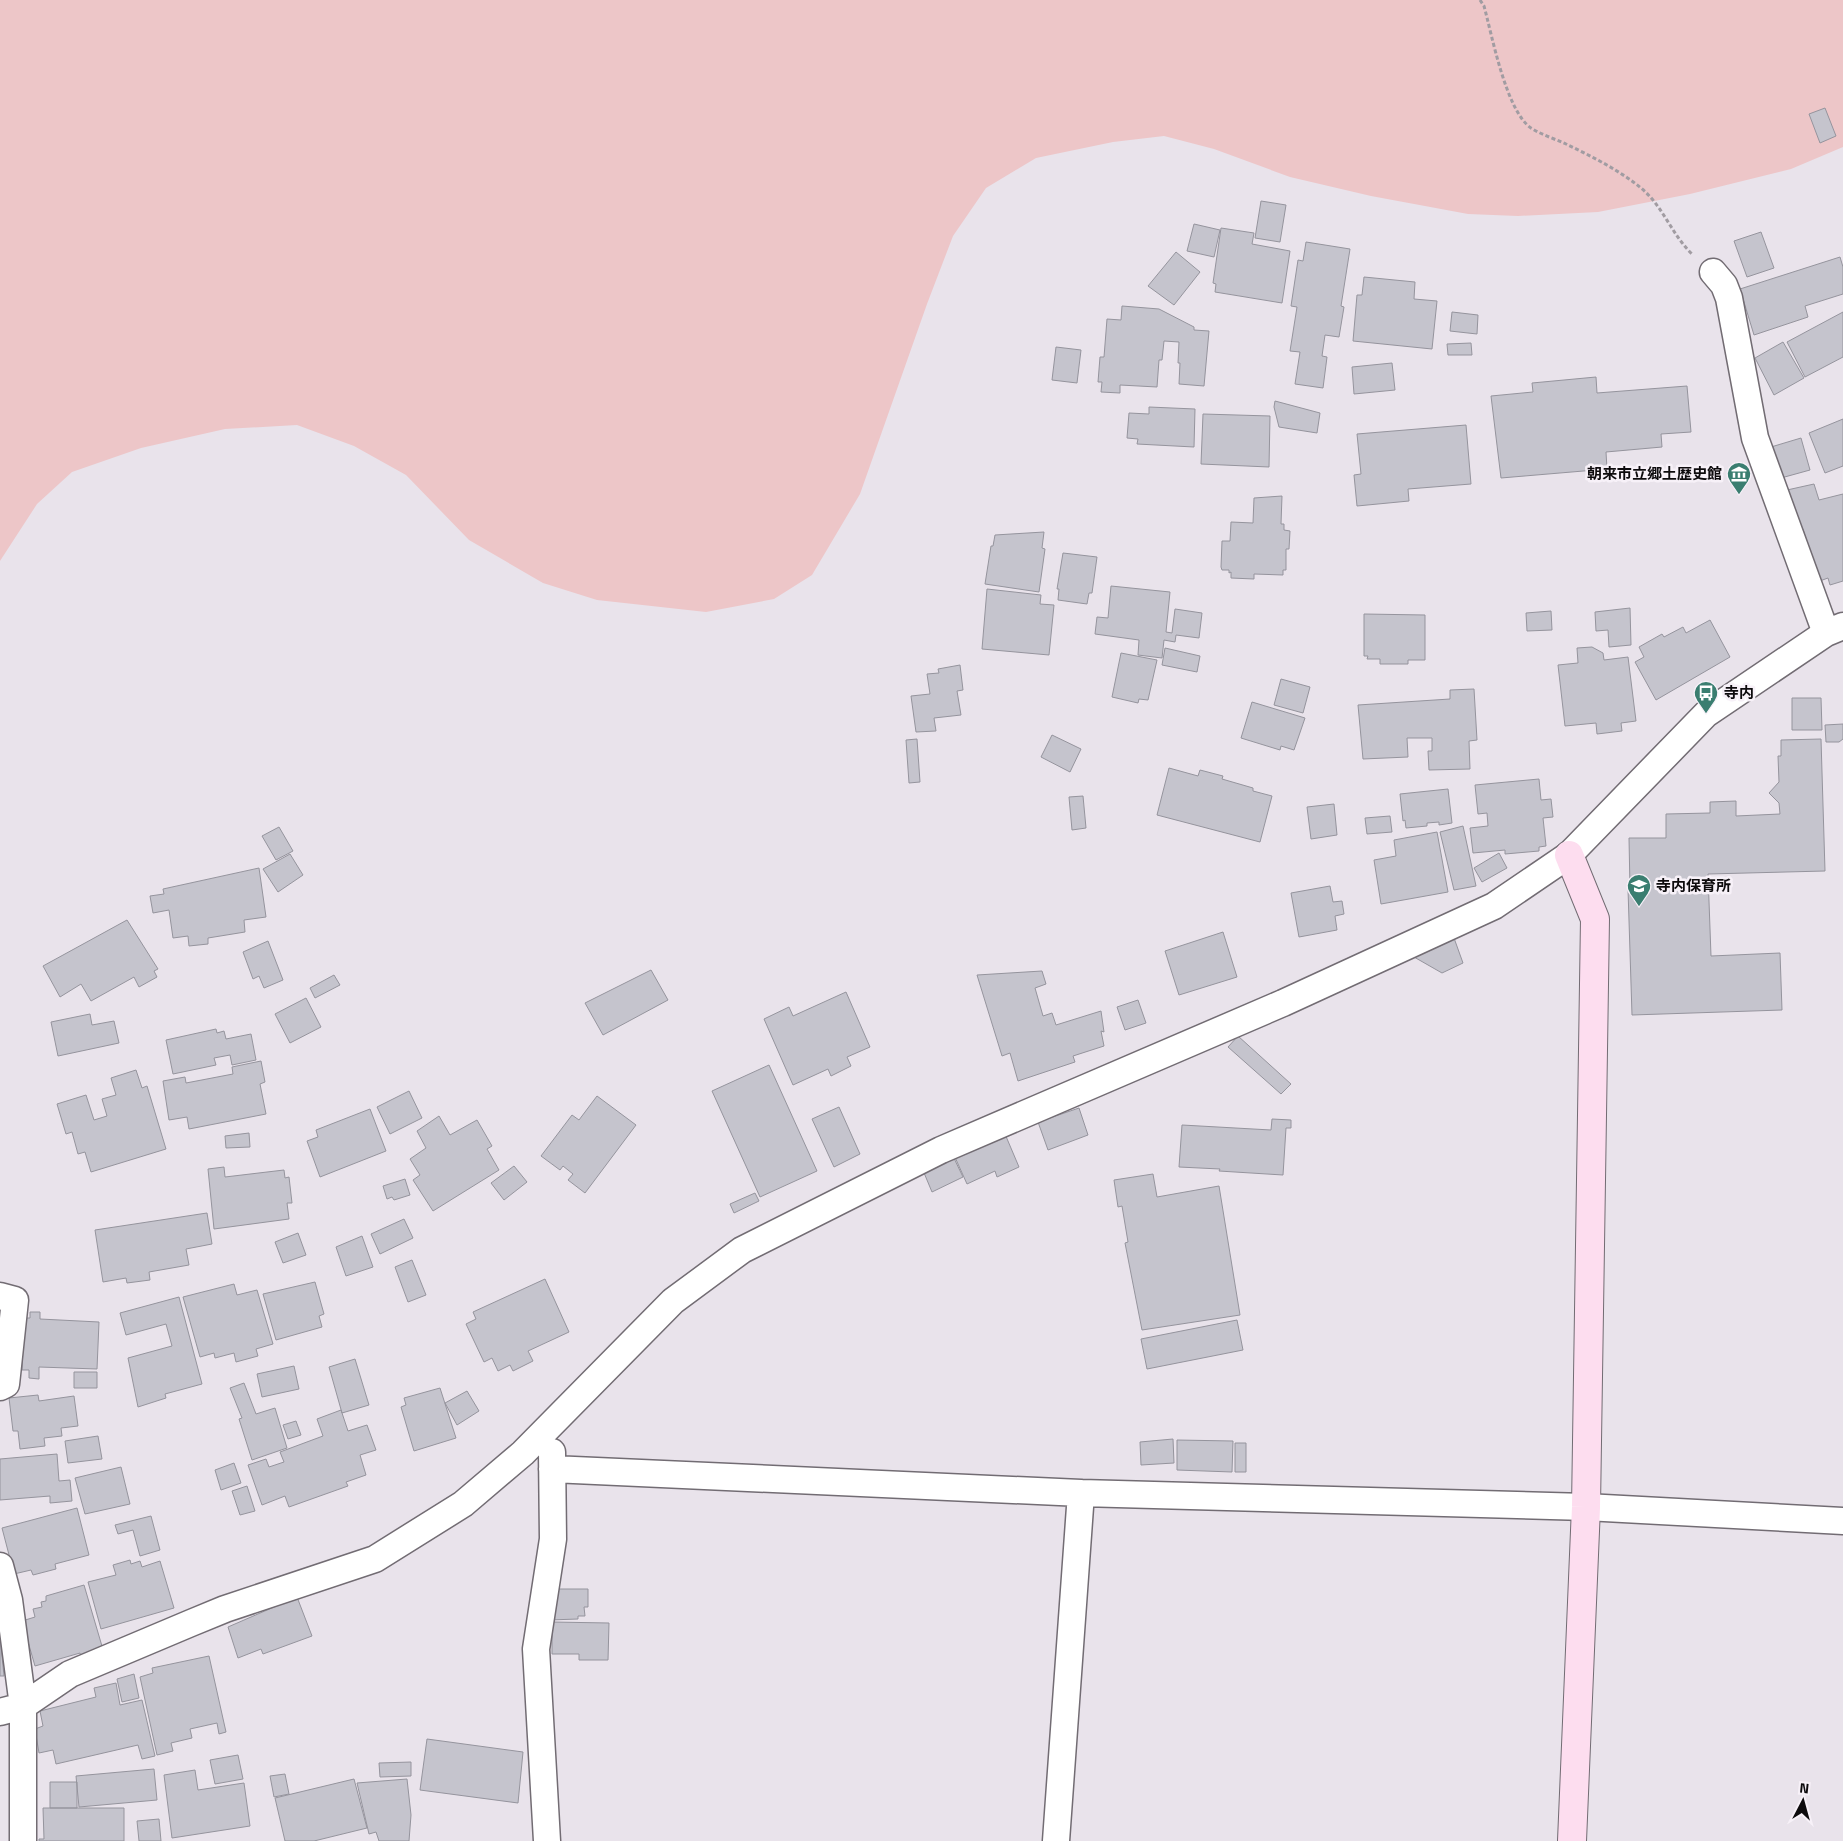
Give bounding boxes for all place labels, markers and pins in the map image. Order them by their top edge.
museum icon: 朝来市立郷土歴史館 [1726,461,1752,495]
place label: 朝来市立郷土歴史館 [1587,462,1722,485]
bus stop icon: 寺内 [1693,680,1719,714]
place label: 寺内 [1724,681,1754,704]
school or university icon: 寺内保育所 [1626,873,1652,907]
place label: 寺内保育所 [1656,874,1731,897]

